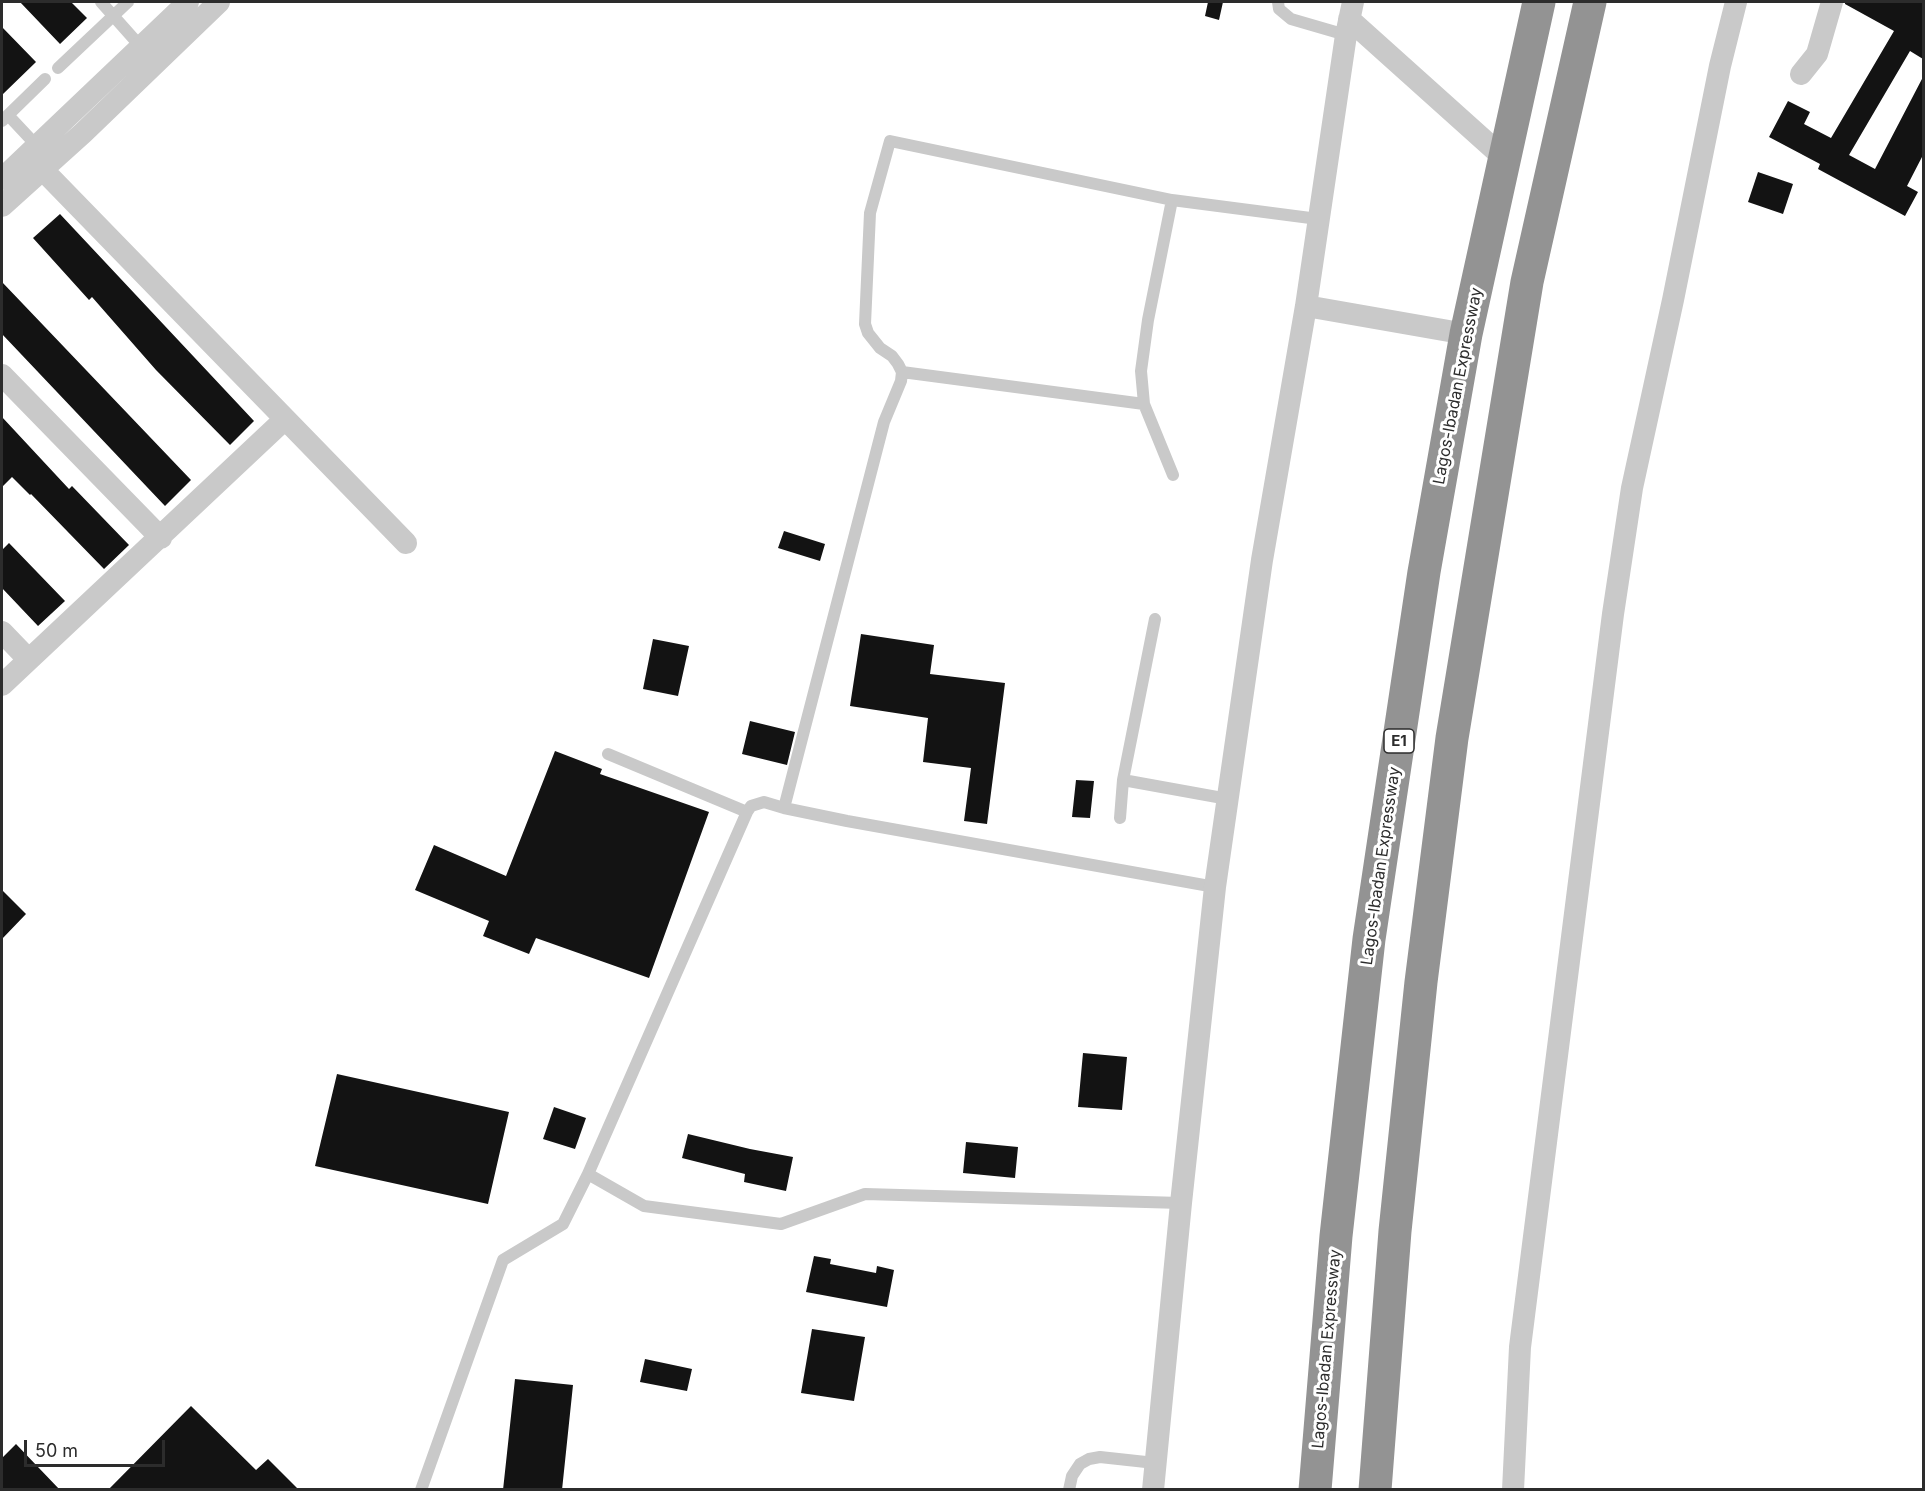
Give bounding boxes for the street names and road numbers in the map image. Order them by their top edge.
street label: Lagos-Ibadan Expressway [1429,286,1487,486]
road number: E1 [1384,729,1414,753]
street label: Lagos-Ibadan Expressway [1358,766,1404,966]
street label: Lagos-Ibadan Expressway [1309,1248,1345,1450]

